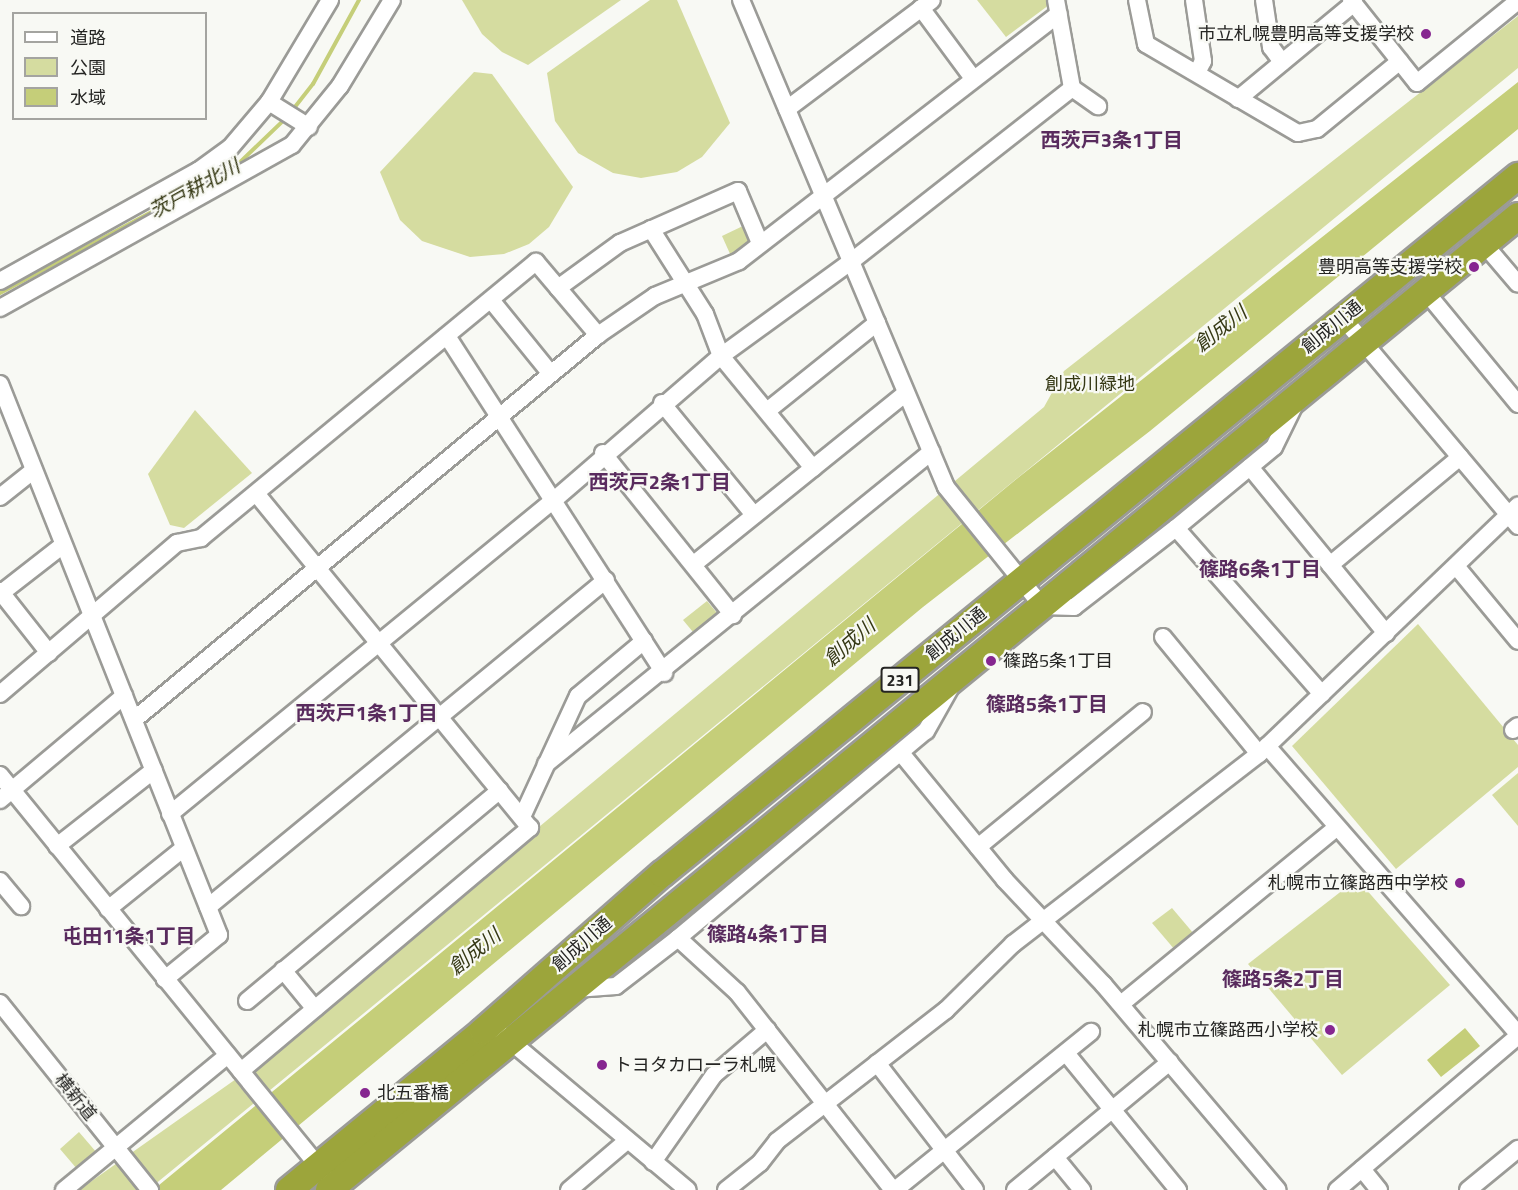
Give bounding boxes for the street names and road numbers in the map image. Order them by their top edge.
street label: 創成川通 [1297,296,1367,358]
street label: 創成川通 [921,603,991,665]
road number: 231 [880,667,920,693]
street label: 創成川通 [548,912,616,976]
street label: 横新道 [50,1069,100,1125]

